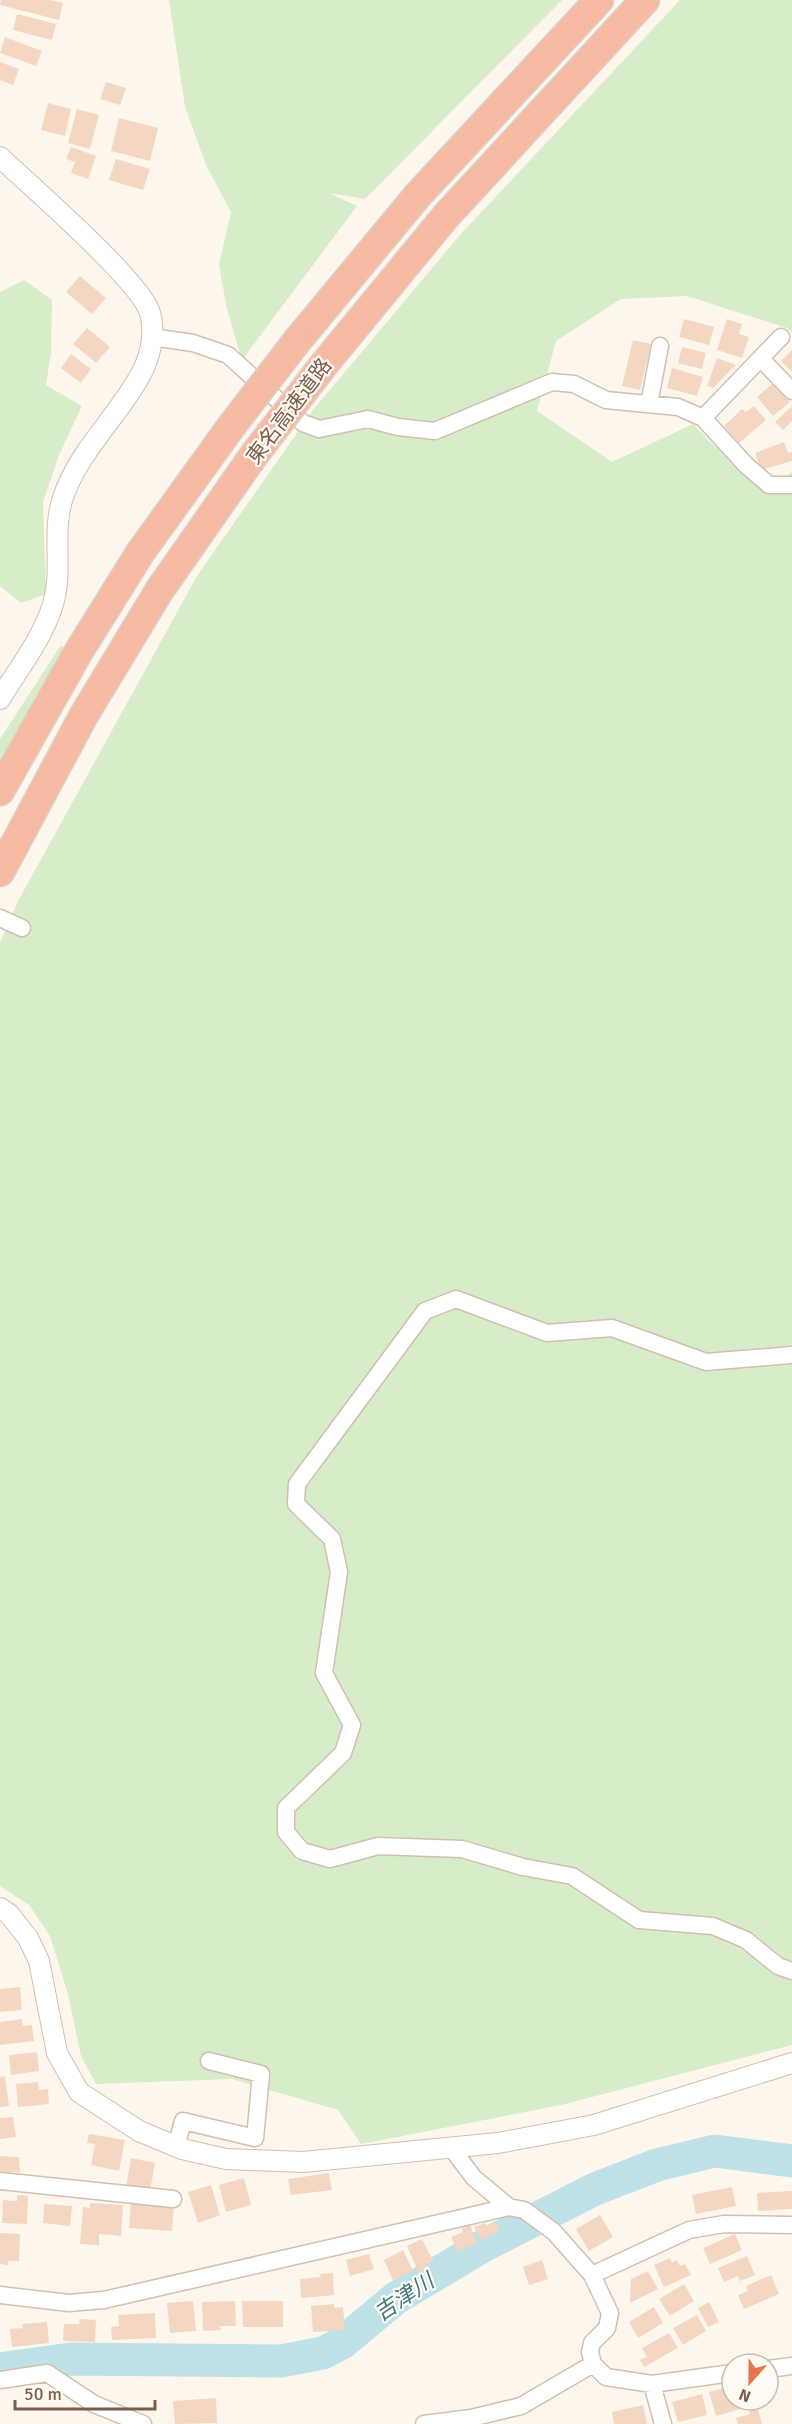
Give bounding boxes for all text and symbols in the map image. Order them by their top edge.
street label: 東名高速道路 [241,353,337,469]
water label: 吉津川 [369,2266,441,2327]
north arrow [720,2352,780,2412]
scale bar [15,2373,154,2411]
text: 50 m [24,2383,62,2405]
text: N [736,2384,754,2406]

